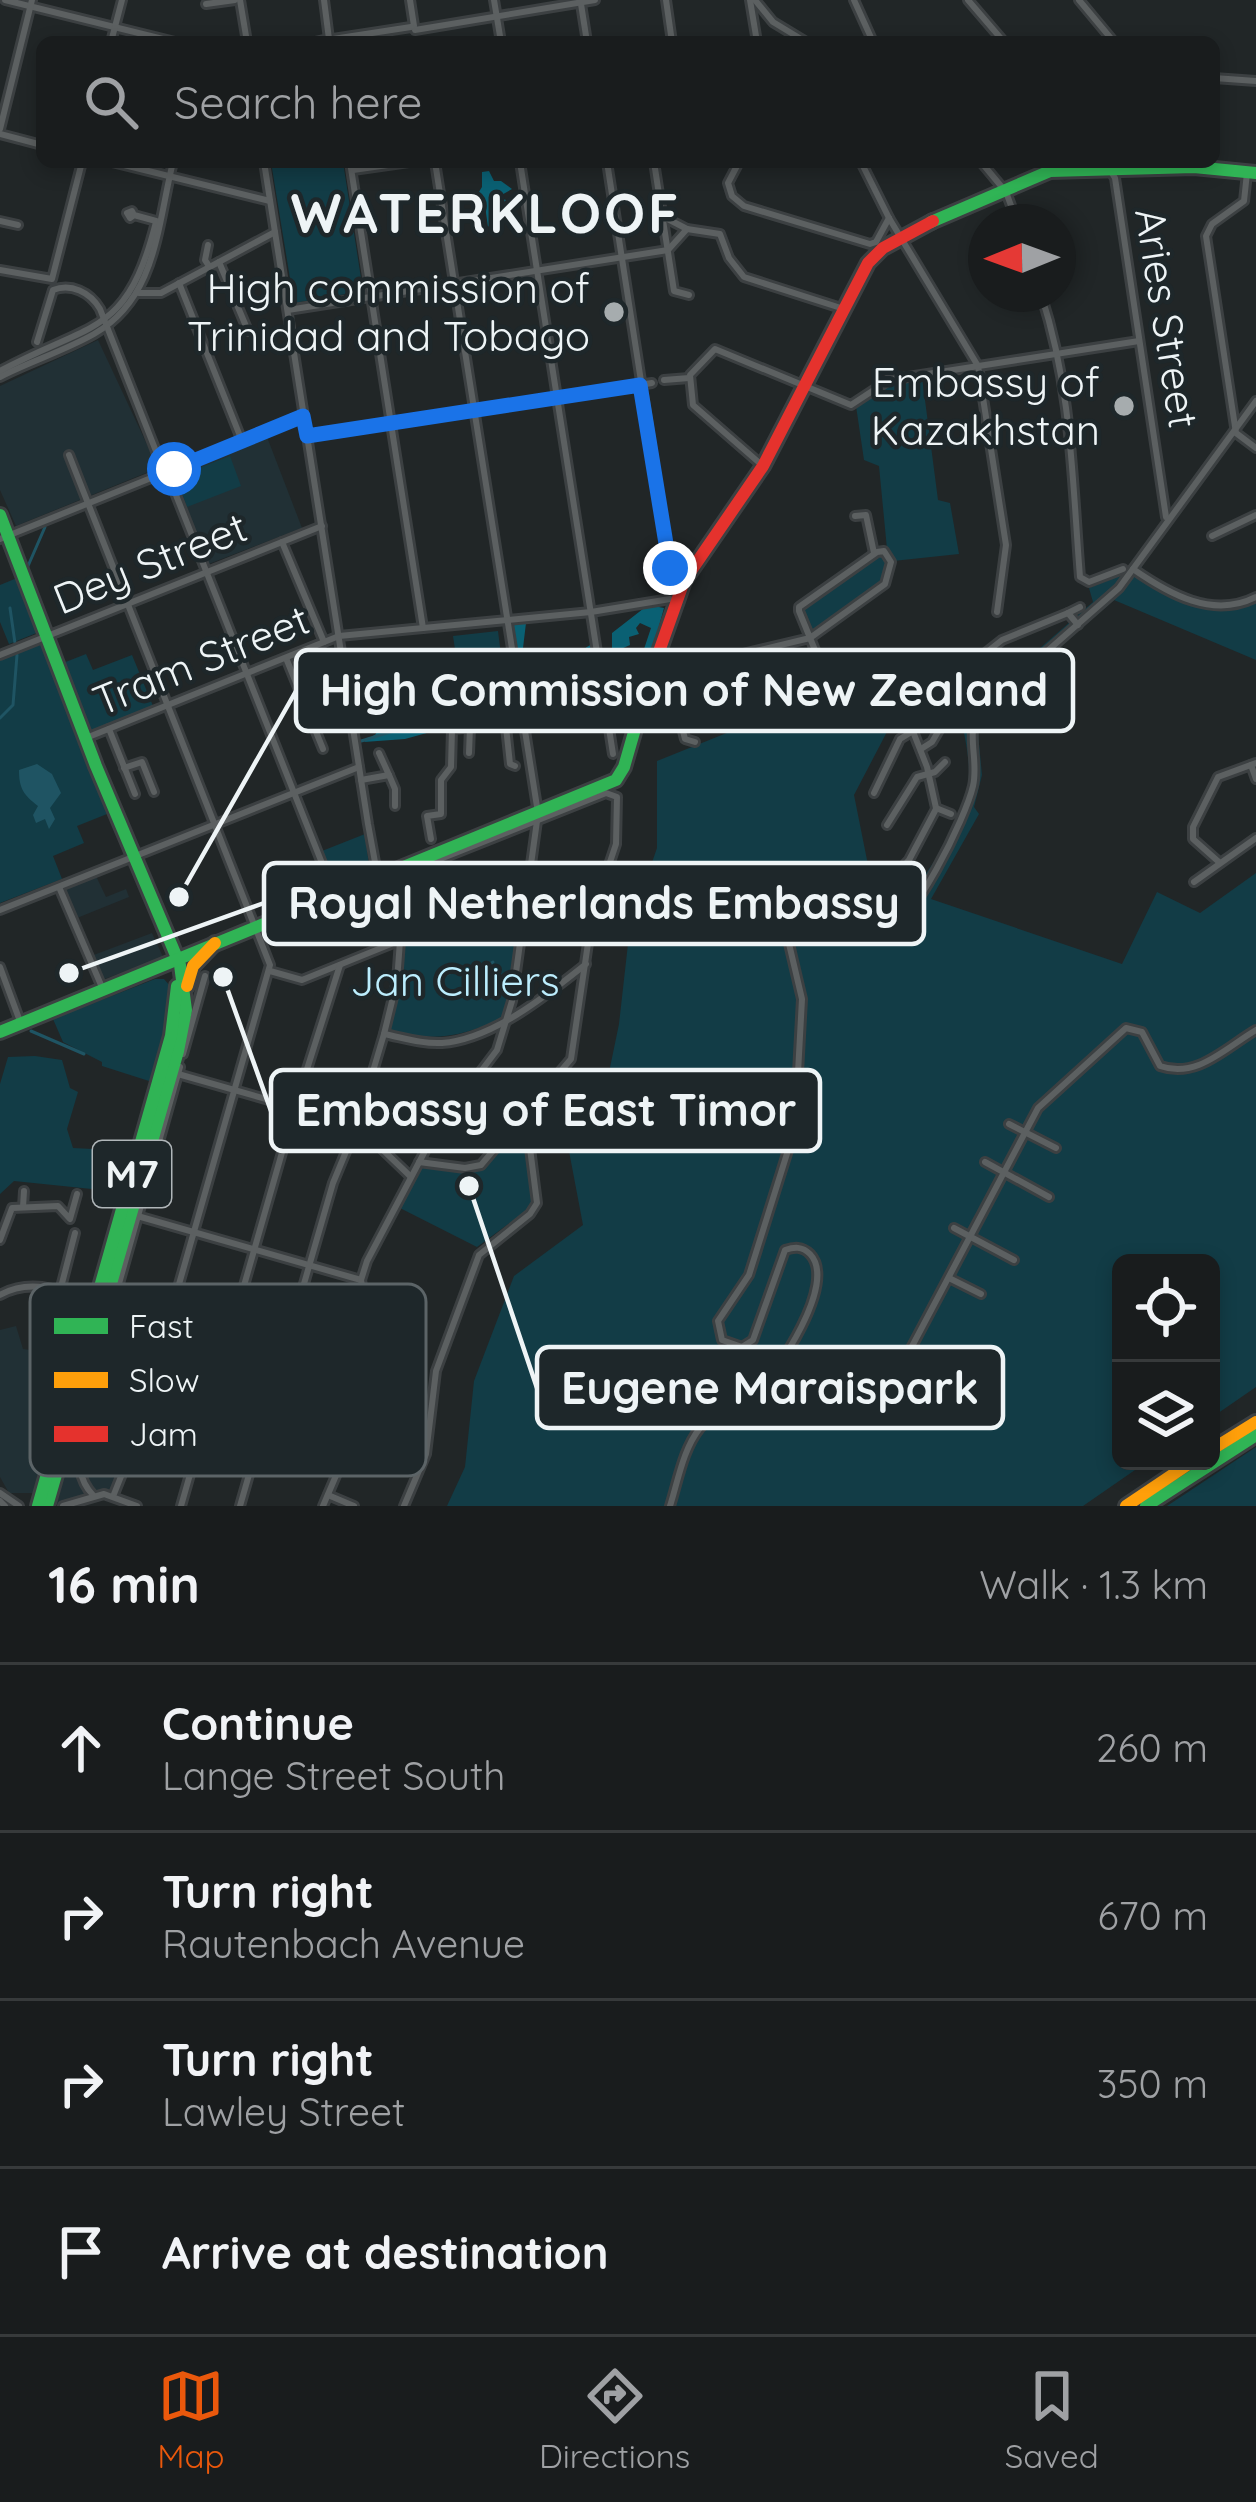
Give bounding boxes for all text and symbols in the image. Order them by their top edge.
search box [36,36,1220,168]
icon: search [78,69,144,135]
text: Search here [174,74,422,130]
district label: WATERKLOOF [291,179,681,247]
north arrow [968,204,1076,312]
street label: Aries Street [1124,204,1211,432]
place label: High commission of Trinidad and Tobago [187,261,590,362]
marker: High commission of Trinidad and Tobago [601,299,627,325]
place label: Embassy of Kazakhstan [871,355,1100,456]
marker: Embassy of Kazakhstan [1111,393,1137,419]
route start [147,442,201,496]
street label: Dey Street [45,500,254,625]
route end [643,541,697,595]
street label: Tram Street [85,592,317,727]
callout: High Commission of New Zealand [296,650,1073,731]
text: High Commission of New Zealand [320,661,1048,717]
callout: Royal Netherlands Embassy [264,863,924,944]
text: Royal Netherlands Embassy [288,874,900,930]
park label: Jan Cilliers [350,954,560,1007]
callout: Embassy of East Timor [271,1070,820,1151]
text: Embassy of East Timor [295,1081,797,1137]
road number: M7 [93,1141,171,1207]
map controls [1112,1254,1220,1470]
button: locate [1112,1254,1220,1362]
legend [30,1284,426,1476]
text: Fast [129,1305,194,1346]
callout: Eugene Maraispark [537,1347,1003,1428]
text: Slow [129,1359,200,1400]
text: Eugene Maraispark [561,1359,979,1415]
button: layers [1112,1362,1220,1470]
text: Jam [129,1413,198,1454]
text: 16 min [48,1552,200,1616]
text: Walk · 1.3 km [979,1560,1208,1609]
text: Continue [162,1695,354,1751]
icon: ahead [48,1715,114,1781]
text: 260 m [1096,1723,1208,1772]
text: Lange Street South [162,1751,505,1800]
text: Turn right [162,1863,374,1919]
icon: right [48,1883,114,1949]
text: 670 m [1098,1891,1208,1940]
text: Rautenbach Avenue [162,1919,525,1968]
text: Turn right [162,2031,374,2087]
icon: right [48,2051,114,2117]
text: 350 m [1097,2059,1208,2108]
text: Lawley Street [162,2087,405,2136]
icon: arrive [48,2219,114,2285]
text: Arrive at destination [162,2224,608,2280]
tab: Map [157,2363,225,2476]
tab: Directions [539,2363,690,2476]
tab: Saved [1005,2363,1099,2476]

